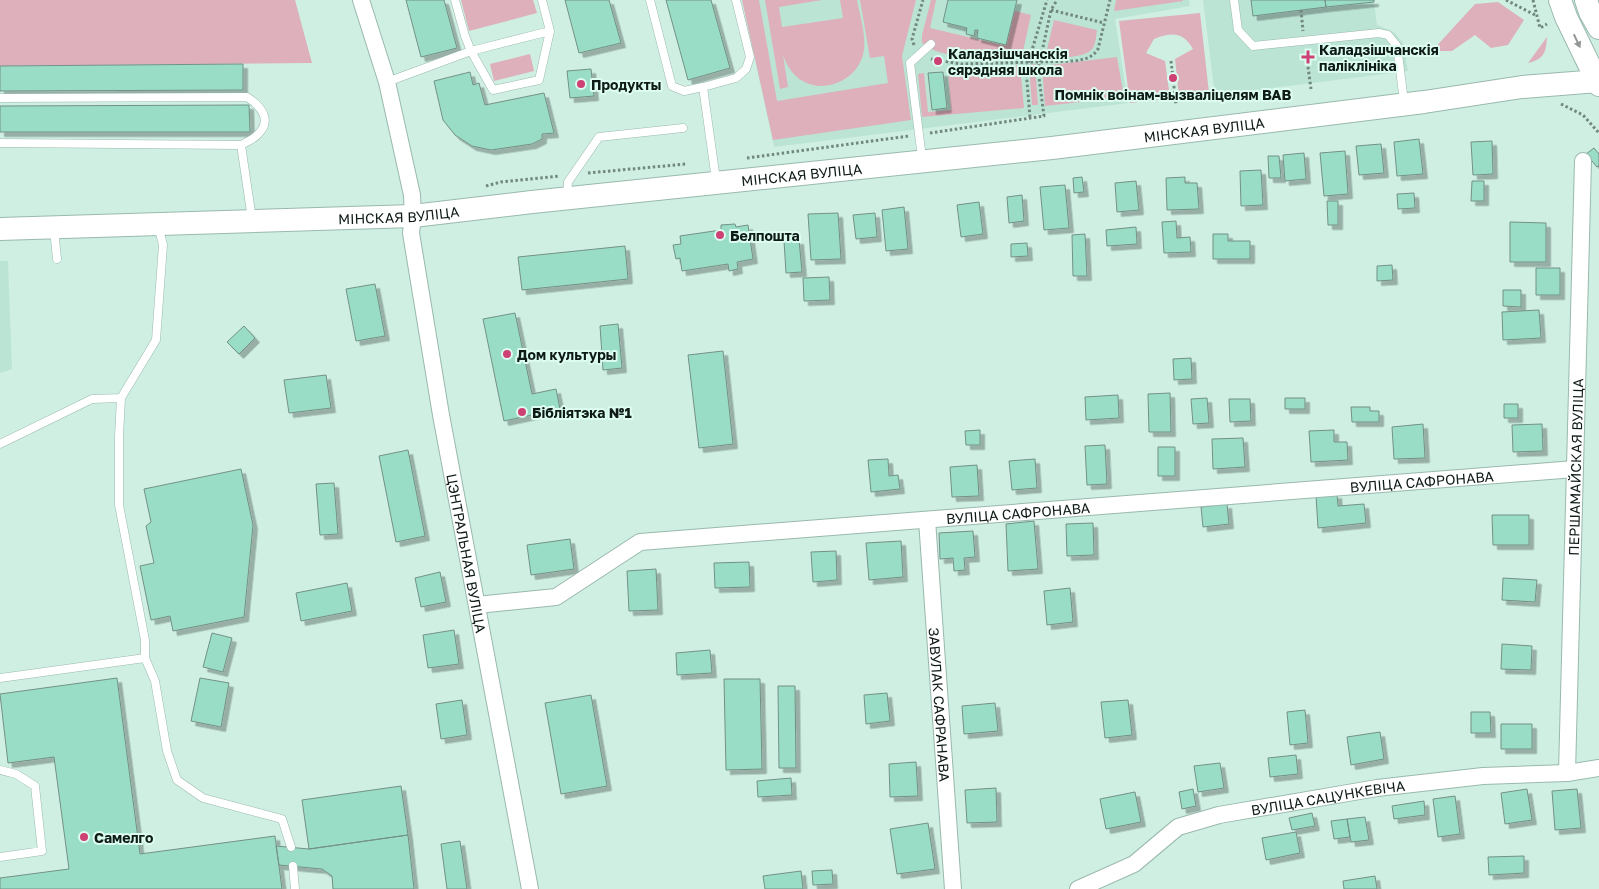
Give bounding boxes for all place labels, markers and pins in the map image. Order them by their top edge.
place label: Каладзішчанскія паліклініка [1319,41,1439,74]
place label: Каладзішчанскія сярэдняя школа [948,45,1068,78]
marker: Каладзішчанскія паліклініка [1301,50,1315,64]
marker: Каладзішчанскія сярэдняя школа [932,55,944,67]
marker: Помнік воінам-вызваліцелям ВАВ [1167,72,1179,84]
place label: Продукты [591,76,661,93]
marker: Продукты [575,78,587,90]
place label: Помнік воінам-вызваліцелям ВАВ [1055,86,1292,103]
place label: Белпошта [730,227,800,244]
marker: Белпошта [714,229,726,241]
place label: Дом культуры [517,346,616,363]
marker: Дом культуры [501,348,513,360]
place label: Бібліятэка №1 [532,404,632,421]
marker: Бібліятэка №1 [516,406,528,418]
place label: Самелго [94,829,153,846]
marker: Самелго [78,831,90,843]

